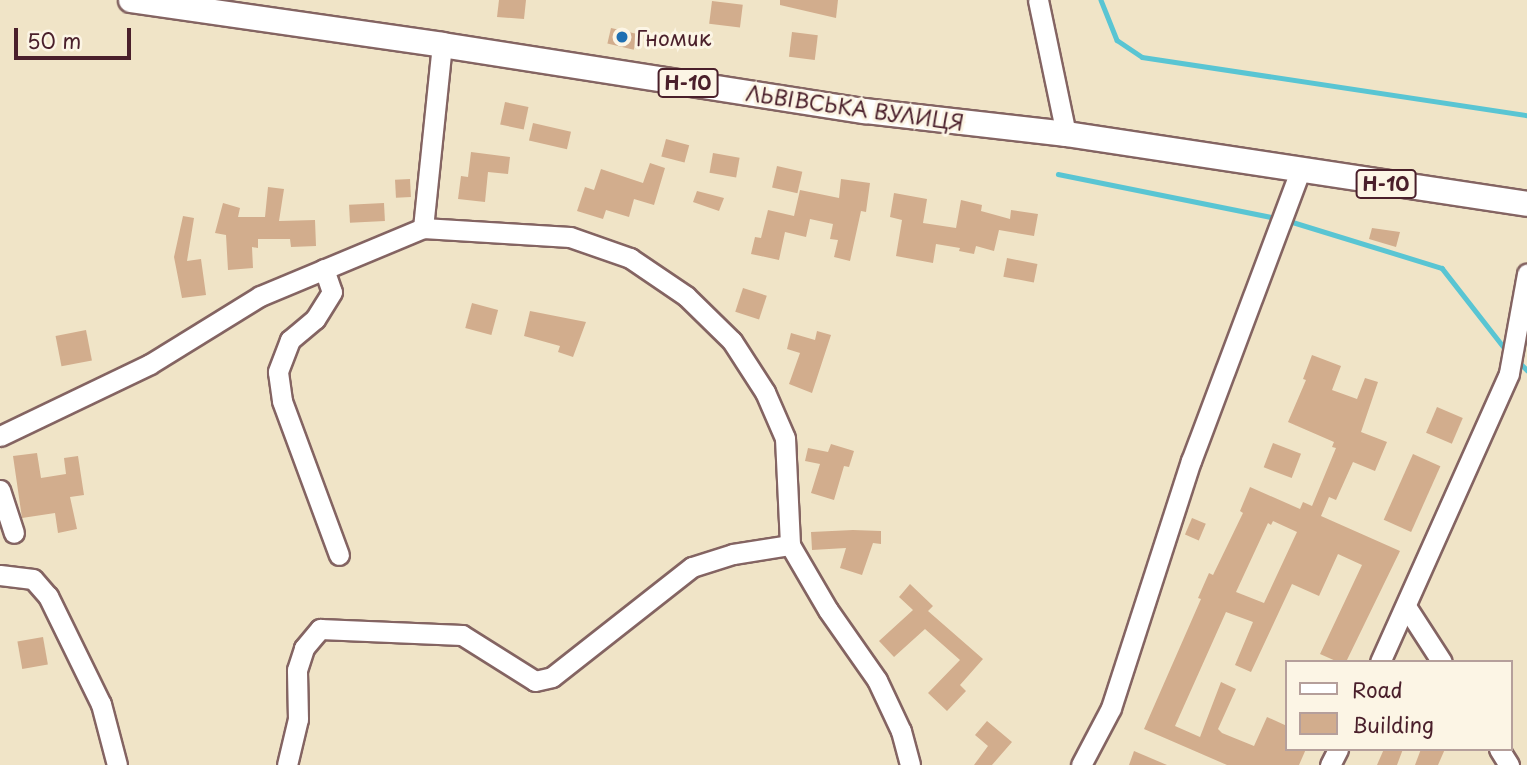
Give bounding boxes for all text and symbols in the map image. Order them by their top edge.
scale bar [18,14,135,58]
text: 50 m [27,24,81,56]
place label: Гномик [636,24,711,50]
marker: Гномик [614,29,630,45]
road number: Н-10 [656,68,720,99]
street label: ЛЬВІВСЬКА ВУЛИЦЯ [745,79,965,135]
road number: Н-10 [1354,168,1418,200]
legend [1286,660,1513,751]
text: Road [1352,673,1403,705]
text: Building [1352,708,1434,740]

